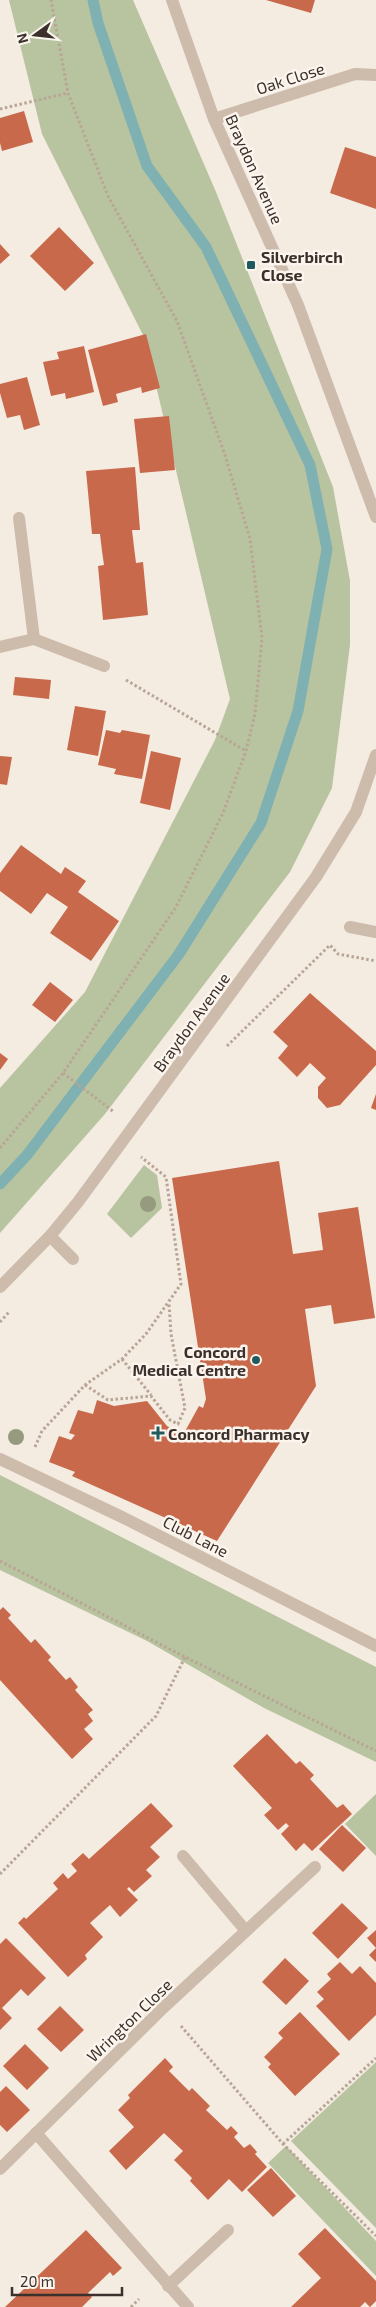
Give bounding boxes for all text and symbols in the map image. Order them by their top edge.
north arrow [10,10,60,60]
text: N [12,31,31,46]
street label: Oak Close [253,58,327,98]
street label: Braydon Avenue [222,111,288,227]
place label: Silverbirch Close [261,247,343,284]
marker: Silverbirch Close [245,259,257,271]
street label: Braydon Avenue [149,969,233,1075]
place label: Concord Medical Centre [132,1342,246,1379]
marker: Concord Medical Centre [250,1354,262,1366]
place label: Concord Pharmacy [168,1424,310,1444]
marker: Concord Pharmacy [152,1427,164,1439]
street label: Club Lane [160,1512,232,1560]
street label: Wrington Close [82,1975,176,2065]
scale bar [12,2264,122,2296]
text: 20 m [20,2272,54,2290]

